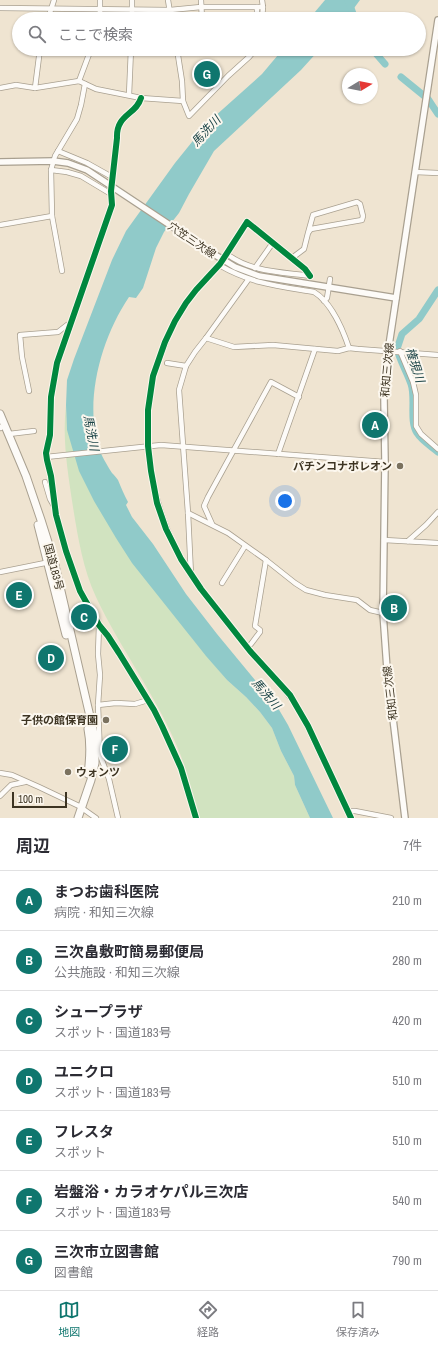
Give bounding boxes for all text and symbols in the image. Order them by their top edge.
search box [12,12,426,56]
icon: search [26,23,48,45]
text: ここで検索 [58,24,133,45]
pin: G [194,59,220,89]
north arrow [342,68,378,104]
water label: 馬洗川 [188,111,225,150]
street label: 穴笠三次線 [165,219,219,261]
street label: 和知三次線 [378,342,396,398]
water label: 権現川 [402,345,429,386]
pin: A [362,410,388,440]
water label: 馬洗川 [80,414,103,454]
place label: パチンコナポレオン [293,459,392,473]
marker: パチンコナポレオン [395,461,405,471]
your location [275,491,295,511]
street label: 国道183号 [41,542,67,592]
pin: E [6,580,32,610]
pin: B [381,593,407,623]
pin: C [71,602,97,632]
pin: D [38,643,64,673]
street label: 和知三次線 [380,665,400,721]
water label: 馬洗川 [248,675,285,714]
place label: 子供の館保育園 [21,713,98,727]
marker: 子供の館保育園 [101,715,111,725]
pin: F [102,734,128,764]
place label: ウォンツ [76,765,120,779]
marker: ウォンツ [63,767,73,777]
scale bar [12,790,67,809]
text: 100 m [18,792,43,806]
text: 周辺 [16,834,50,857]
text: 7件 [403,837,422,854]
text: まつお歯科医院 [54,881,159,902]
text: A [25,892,33,909]
text: 210 m [392,892,422,909]
text: 病院 · 和知三次線 [54,904,154,921]
text: 三次畠敷町簡易郵便局 [54,941,204,962]
text: B [25,952,33,969]
text: 280 m [392,952,422,969]
text: 公共施設 · 和知三次線 [54,964,180,981]
text: シュープラザ [54,1001,143,1022]
text: C [25,1012,33,1029]
text: 420 m [392,1012,422,1029]
text: スポット · 国道183号 [54,1024,172,1041]
text: ユニクロ [54,1061,114,1082]
text: D [25,1072,33,1089]
text: 510 m [392,1072,422,1089]
text: スポット · 国道183号 [54,1084,172,1101]
text: フレスタ [54,1121,114,1142]
text: E [25,1132,33,1149]
text: 510 m [392,1132,422,1149]
text: スポット [54,1144,106,1161]
text: 岩盤浴・カラオケパル三次店 [54,1181,248,1202]
text: F [26,1192,32,1209]
text: 540 m [392,1192,422,1209]
text: スポット · 国道183号 [54,1204,172,1221]
text: 三次市立図書館 [54,1241,159,1262]
text: G [25,1252,33,1269]
text: 790 m [392,1252,422,1269]
text: 図書館 [54,1264,93,1281]
tab: 地図 [58,1299,80,1339]
tab: 経路 [197,1299,219,1339]
tab: 保存済み [336,1299,380,1339]

